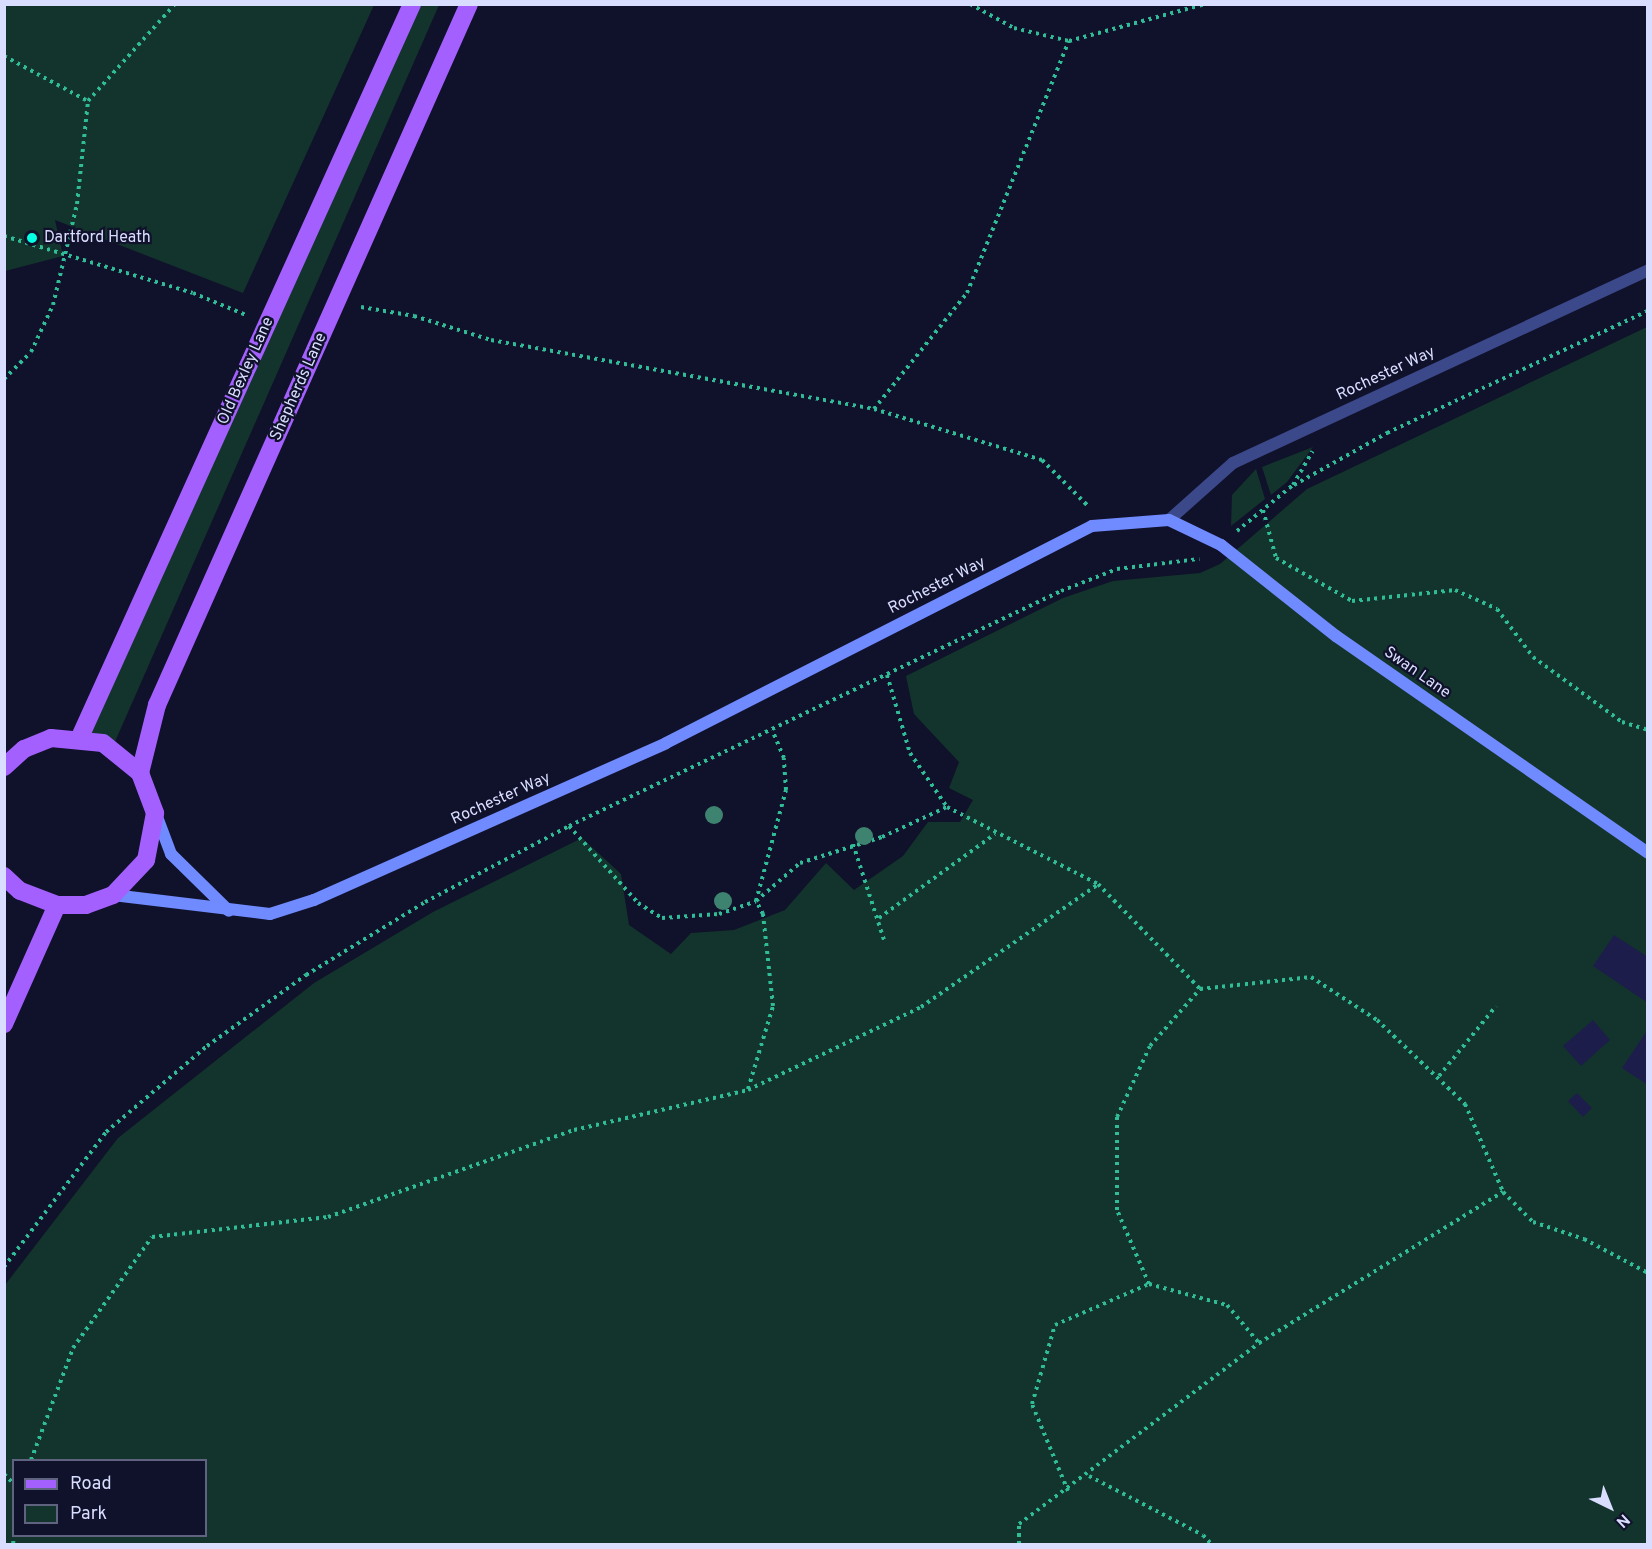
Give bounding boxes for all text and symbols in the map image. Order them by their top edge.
place label: Dartford Heath [44,228,151,248]
marker: Dartford Heath [25,231,39,245]
street label: Old Bexley Lane [214,314,278,428]
street label: Shepherds Lane [267,330,331,444]
street label: Rochester Way [1333,343,1439,405]
street label: Rochester Way [885,553,989,619]
street label: Swan Lane [1380,643,1454,703]
street label: Rochester Way [448,768,554,830]
legend [12,1459,207,1537]
text: Road [70,1473,112,1496]
north arrow [1580,1477,1640,1537]
text: Park [70,1503,107,1526]
text: N [1611,1509,1633,1531]

